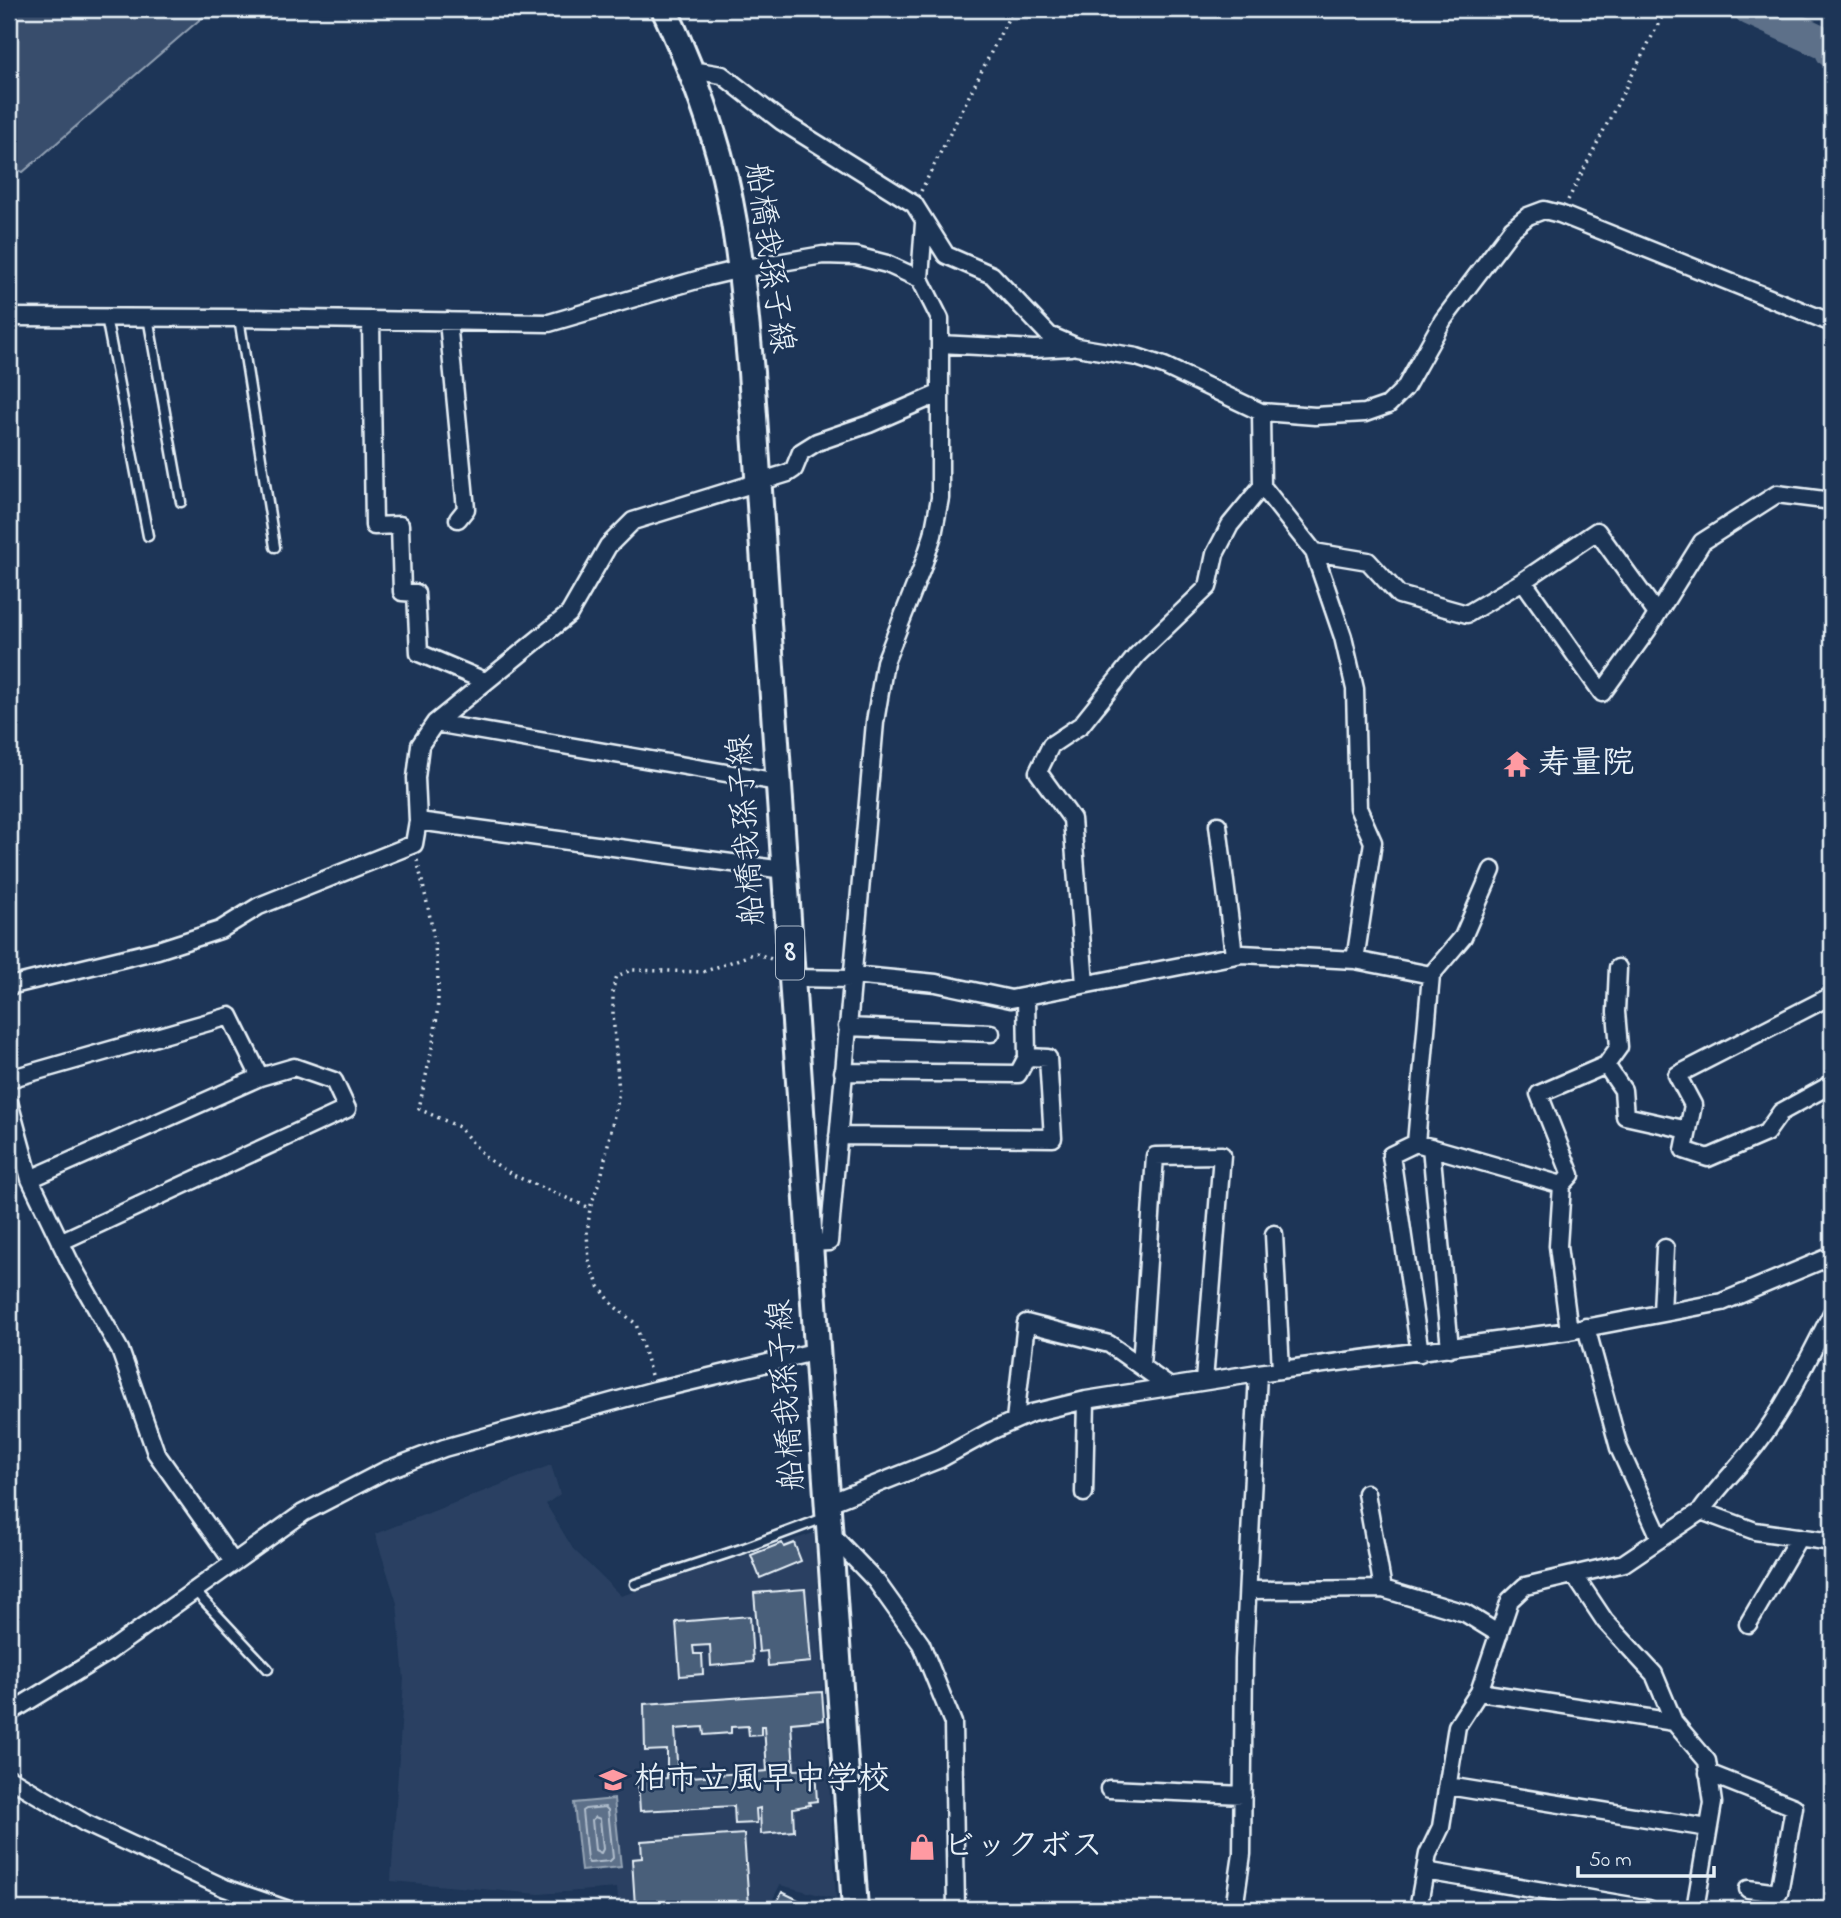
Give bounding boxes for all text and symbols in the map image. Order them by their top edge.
street label: 船橋我孫子線 [731,160,805,356]
street label: 船橋我孫子線 [718,733,778,927]
place label: 寿量院 [1538,741,1634,788]
temple icon: 寿量院 [1502,749,1532,779]
road number: 8 [776,926,804,979]
street label: 船橋我孫子線 [758,1298,818,1492]
place label: 柏市立風早中学校 [634,1757,890,1804]
school or university icon: 柏市立風早中学校 [598,1765,628,1795]
place label: ビックボス [943,1824,1103,1871]
shop icon: ビックボス [907,1832,937,1862]
scale bar [1578,1834,1715,1878]
text: 50 m [1589,1846,1632,1876]

